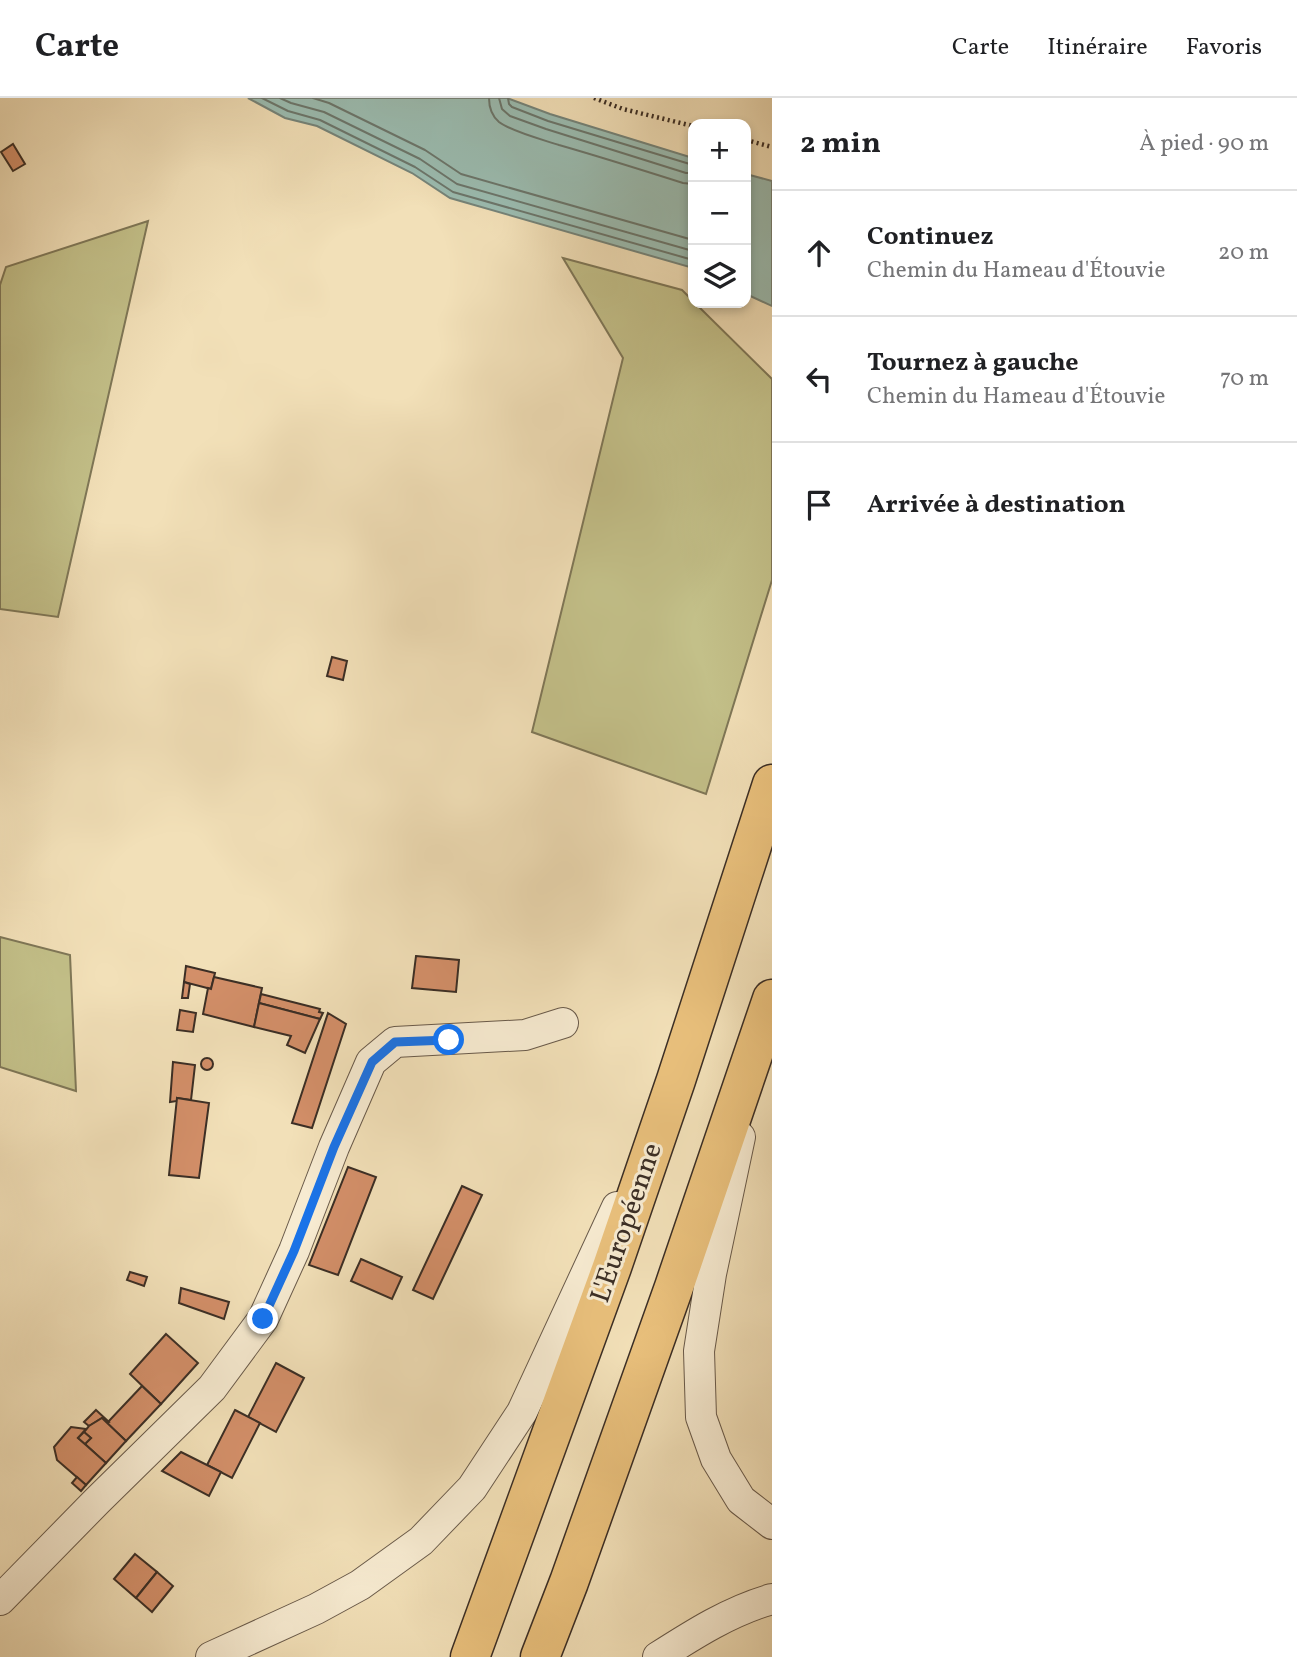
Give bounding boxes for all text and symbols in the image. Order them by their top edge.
text: Carte [35,25,119,71]
text: Carte [952,31,1009,65]
text: Itinéraire [1047,31,1148,65]
text: Favoris [1186,31,1262,65]
map controls [688,119,751,308]
button: + [688,119,751,182]
text: 2 min [800,123,881,165]
text: À pied · 90 m [1139,128,1269,160]
button: − [688,182,751,245]
text: Continuez [867,219,993,255]
icon: ahead [800,234,838,272]
text: 20 m [1218,237,1269,269]
button: layers [688,245,751,308]
text: Chemin du Hameau d'Étouvie [867,255,1165,287]
text: Tournez à gauche [867,345,1079,381]
icon: left [800,360,838,398]
text: 70 m [1220,363,1269,395]
text: Chemin du Hameau d'Étouvie [867,381,1165,413]
icon: arrive [800,486,838,524]
text: Arrivée à destination [867,487,1126,523]
route start [433,1024,464,1055]
street label: L'Européenne [581,1138,673,1308]
route end [247,1303,278,1334]

